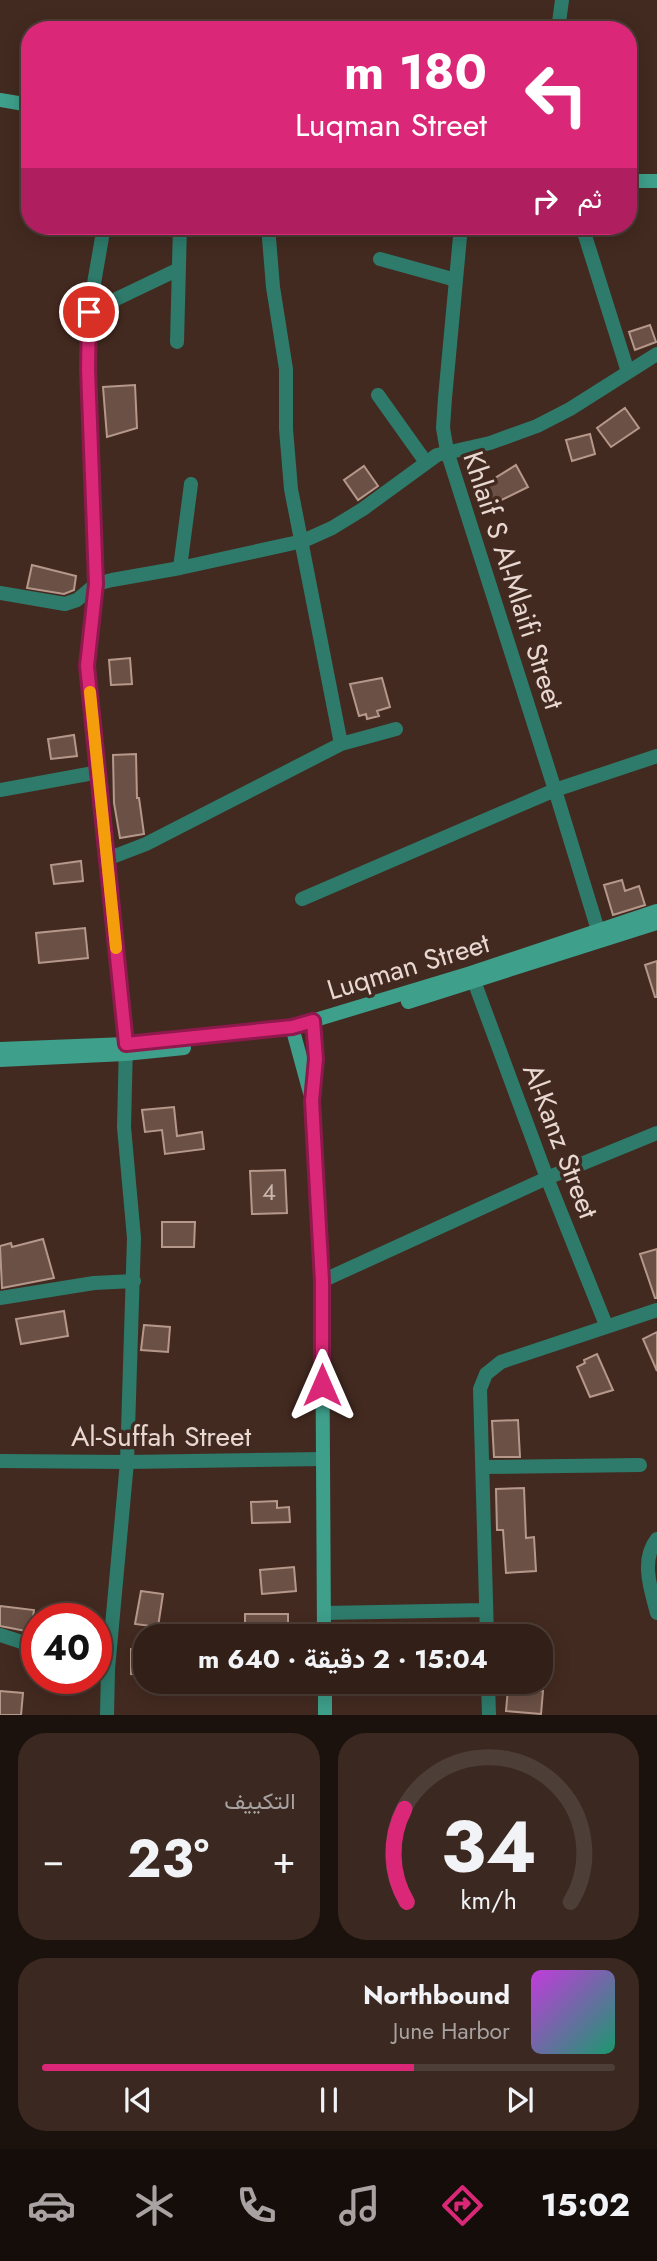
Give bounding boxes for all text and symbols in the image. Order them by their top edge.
text: 180 m [344,37,487,107]
icon: left [511,49,602,140]
text: Luqman Street [295,102,487,148]
text: ثم [578,180,602,218]
icon: right [526,182,564,220]
pin [59,282,119,342]
icon: arrive [70,293,108,331]
street label: Khlaif S Al-Mlaifi Street [452,446,575,715]
street label: Luqman Street [322,922,495,1011]
street label: Al-Kanz Street [512,1058,609,1225]
house number: 4 [262,1174,276,1209]
position arrow [285,1348,359,1422]
street label: Al-Suffah Street [71,1416,251,1457]
speed limit sign: 40 [21,1603,112,1694]
text: 15:04 · 2 دقيقة · 640 m [198,1640,488,1678]
text: التكييف [224,1784,296,1818]
text: 34 [440,1795,536,1900]
text: 23° [127,1821,209,1897]
text: − [42,1832,64,1887]
text: + [272,1832,296,1887]
text: km/h [460,1882,517,1918]
text: Northbound [363,1976,510,2014]
text: June Harbor [393,2014,510,2048]
icon: previous [119,2081,157,2119]
icon: pause [310,2081,348,2119]
icon: next [501,2081,539,2119]
icon: car [27,2181,76,2230]
icon: climate [130,2181,179,2230]
icon: phone [232,2181,281,2230]
icon: music [335,2181,384,2230]
icon: directions [438,2181,487,2230]
text: 15:02 [541,2182,630,2228]

